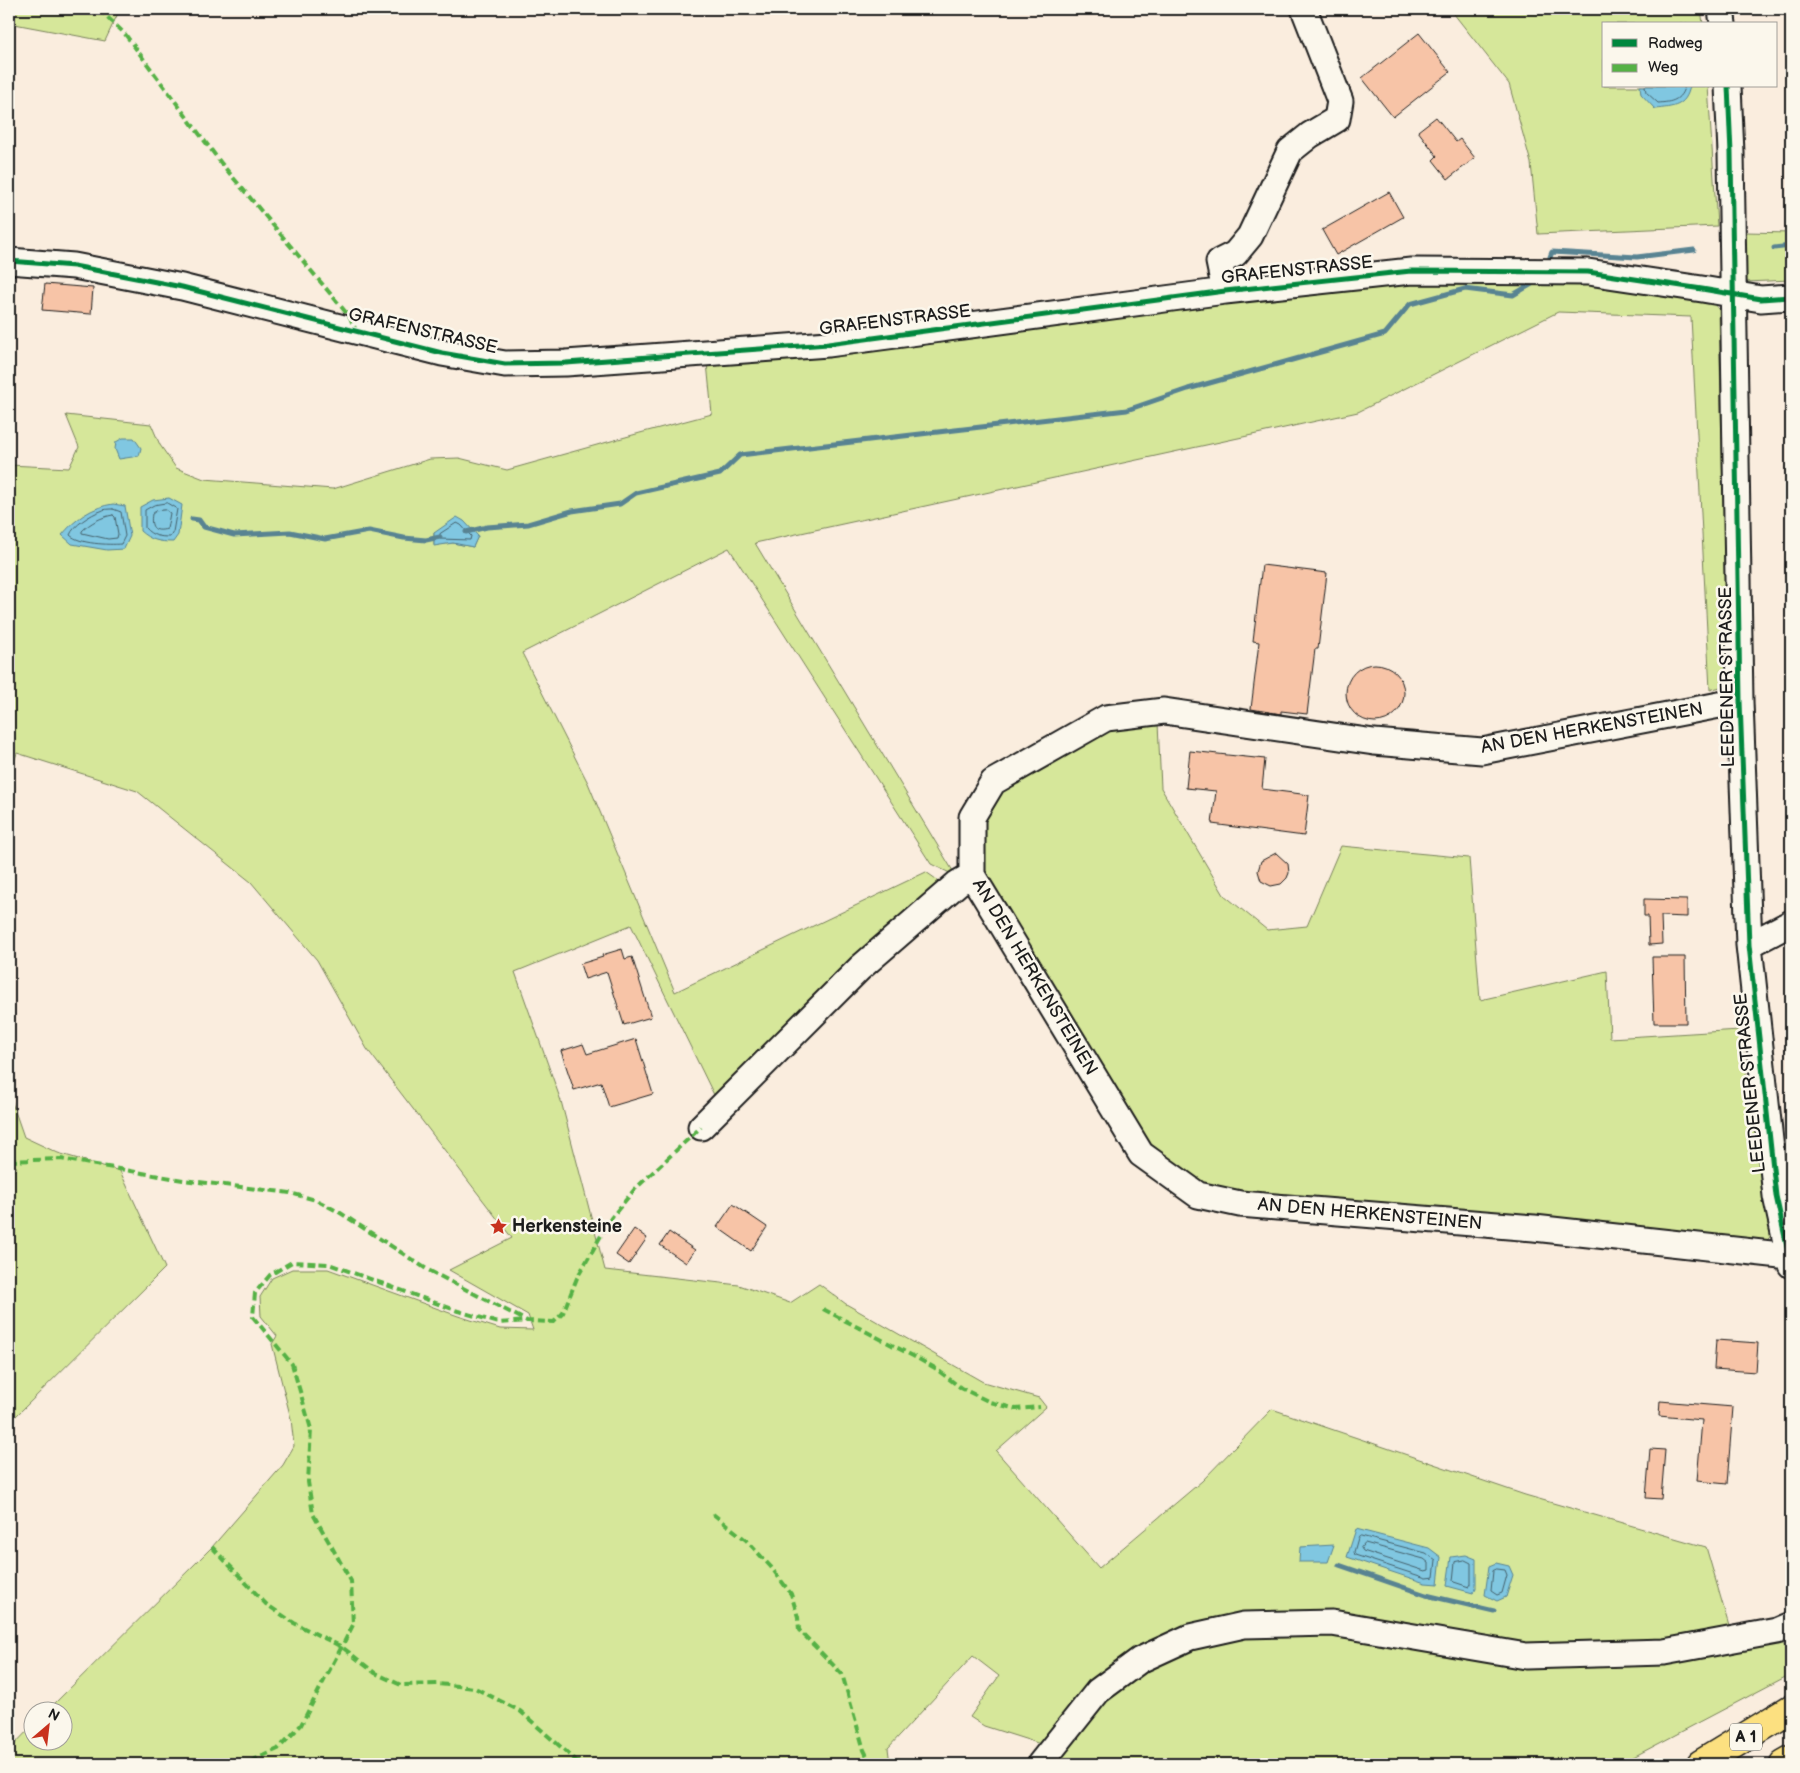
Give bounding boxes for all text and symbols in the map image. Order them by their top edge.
legend [1602,22,1778,88]
text: Radweg [1648,34,1703,53]
text: Weg [1648,58,1678,77]
street label: GRAFENSTRASSE [1220,252,1374,288]
street label: GRAFENSTRASSE [818,300,972,340]
street label: GRAFENSTRASSE [346,304,500,358]
street label: LEEDENER STRASSE [1715,586,1739,767]
street label: AN DEN HERKENSTEINEN [1479,698,1705,758]
street label: AN DEN HERKENSTEINEN [968,875,1102,1079]
street label: LEEDENER STRASSE [1730,992,1770,1174]
street label: AN DEN HERKENSTEINEN [1257,1194,1483,1234]
place icon: Herkensteine [488,1216,508,1236]
place label: Herkensteine [512,1216,622,1237]
north arrow [22,1700,72,1750]
text: N [45,1705,63,1725]
road number: A 1 [1730,1724,1762,1750]

